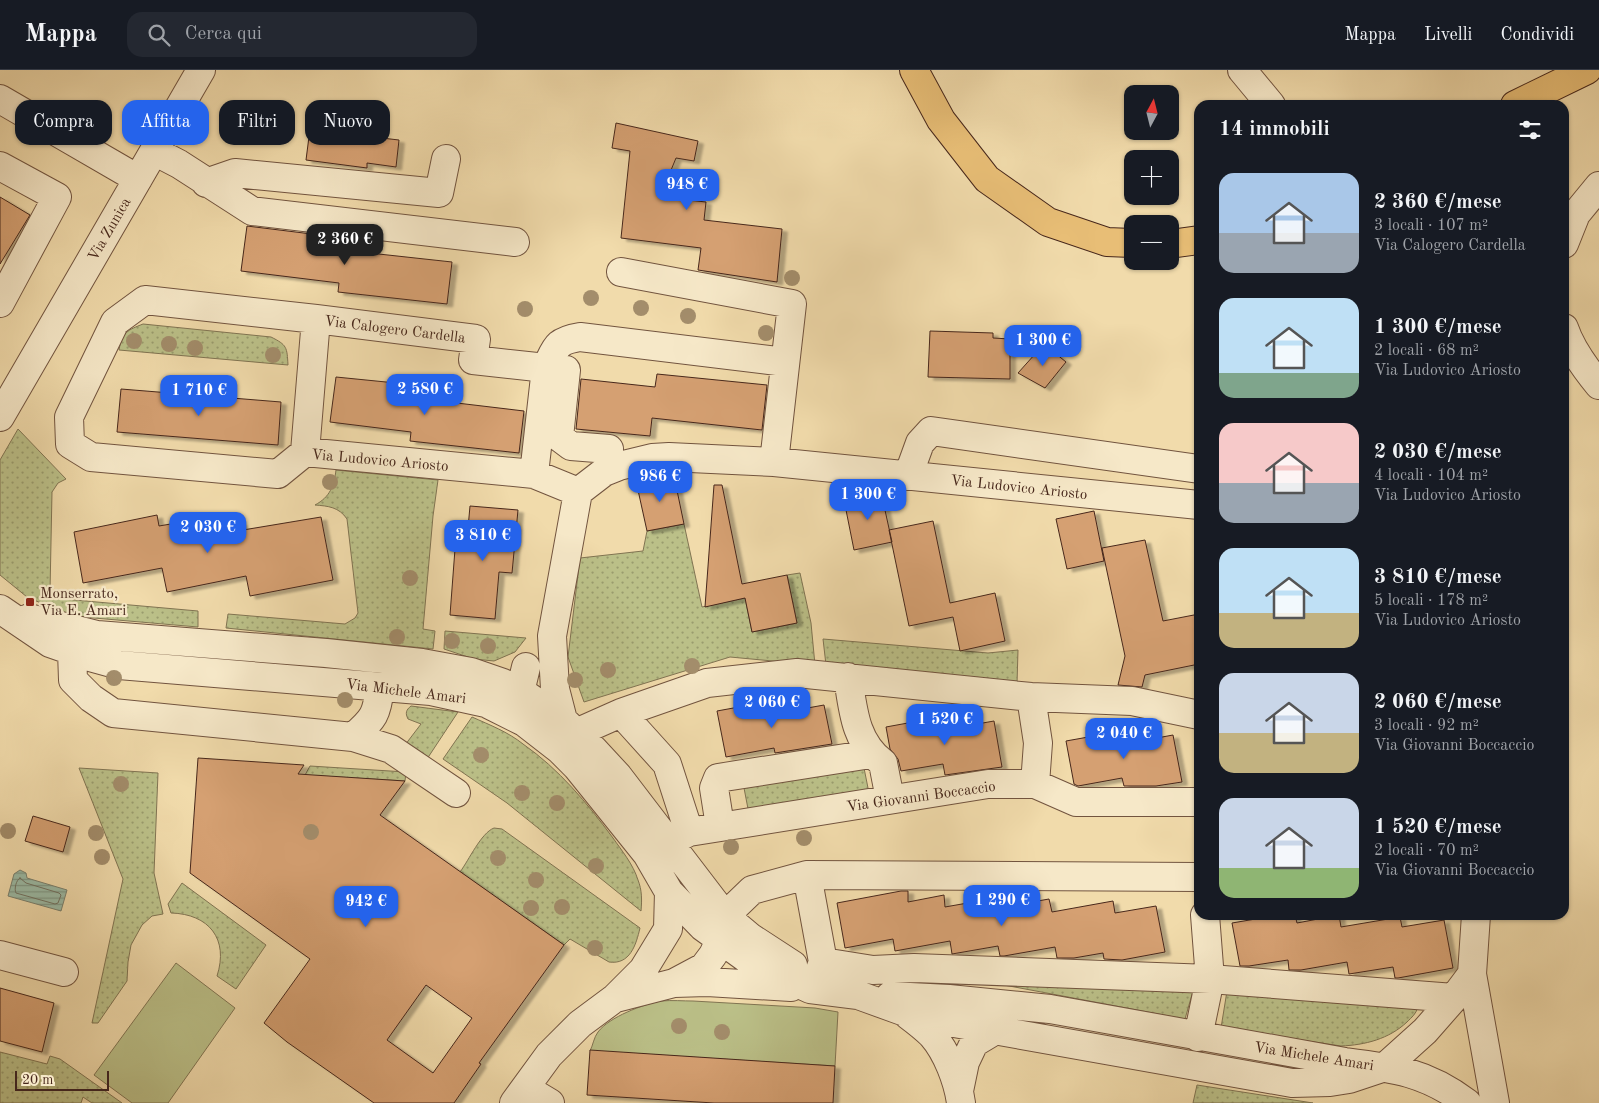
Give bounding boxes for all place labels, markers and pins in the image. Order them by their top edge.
pin: 948 € [652,168,722,211]
pin: 2 360 € [299,224,391,266]
pin: 1 300 € [997,324,1089,367]
pin: 1 710 € [153,374,245,417]
pin: 2 580 € [379,374,471,416]
pin: 986 € [625,460,695,503]
pin: 1 300 € [822,478,914,521]
pin: 2 030 € [162,512,254,554]
pin: 3 810 € [437,520,529,562]
place label: Monserrato, Via E. Amari [40,587,126,619]
marker: Monserrato, Via E. Amari [24,596,36,608]
pin: 2 060 € [726,686,818,729]
pin: 1 520 € [899,704,991,746]
pin: 2 040 € [1078,718,1170,760]
pin: 1 290 € [956,884,1048,927]
pin: 942 € [331,886,401,928]

